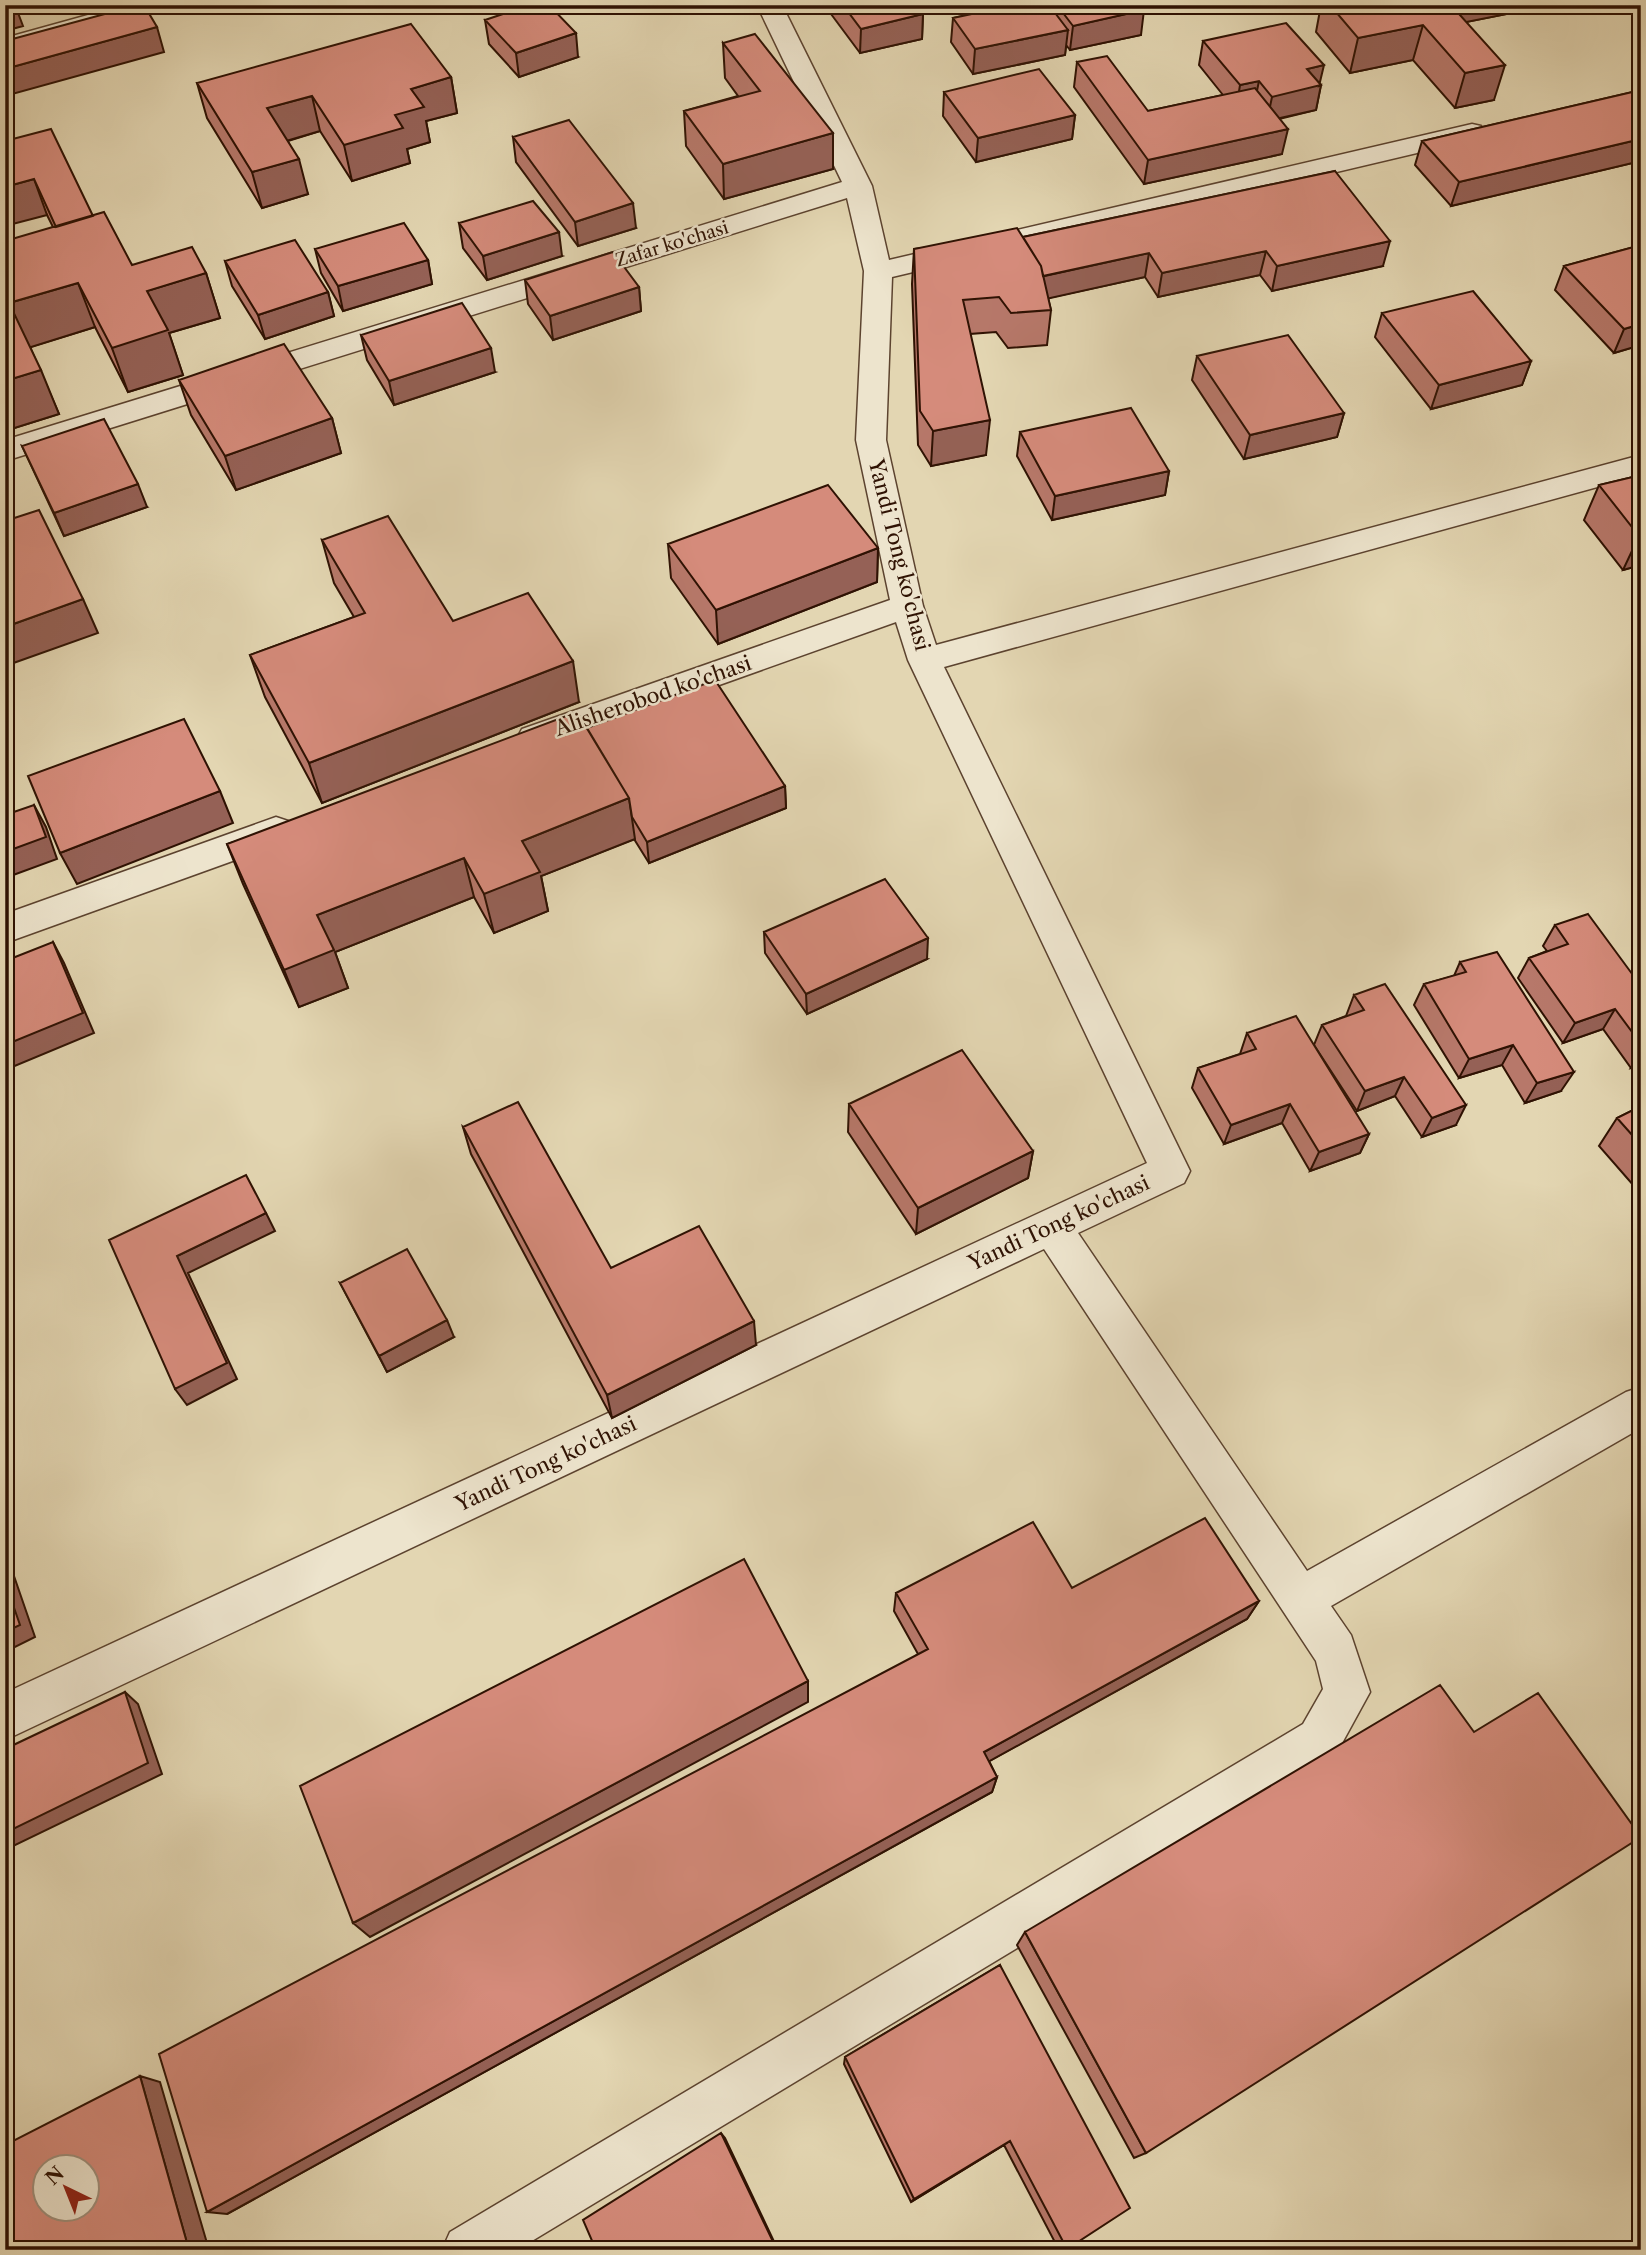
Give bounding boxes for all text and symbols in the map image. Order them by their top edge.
street label: Zafar ko'chasi [613,216,732,272]
street label: Yandi Tong ko'chasi [863,456,935,653]
street label: Alisherobod ko'chasi [550,650,755,741]
street label: Yandi Tong ko'chasi [964,1170,1153,1276]
street label: Yandi Tong ko'chasi [451,1411,640,1517]
north arrow [32,2154,102,2224]
text: N [41,2162,69,2190]

